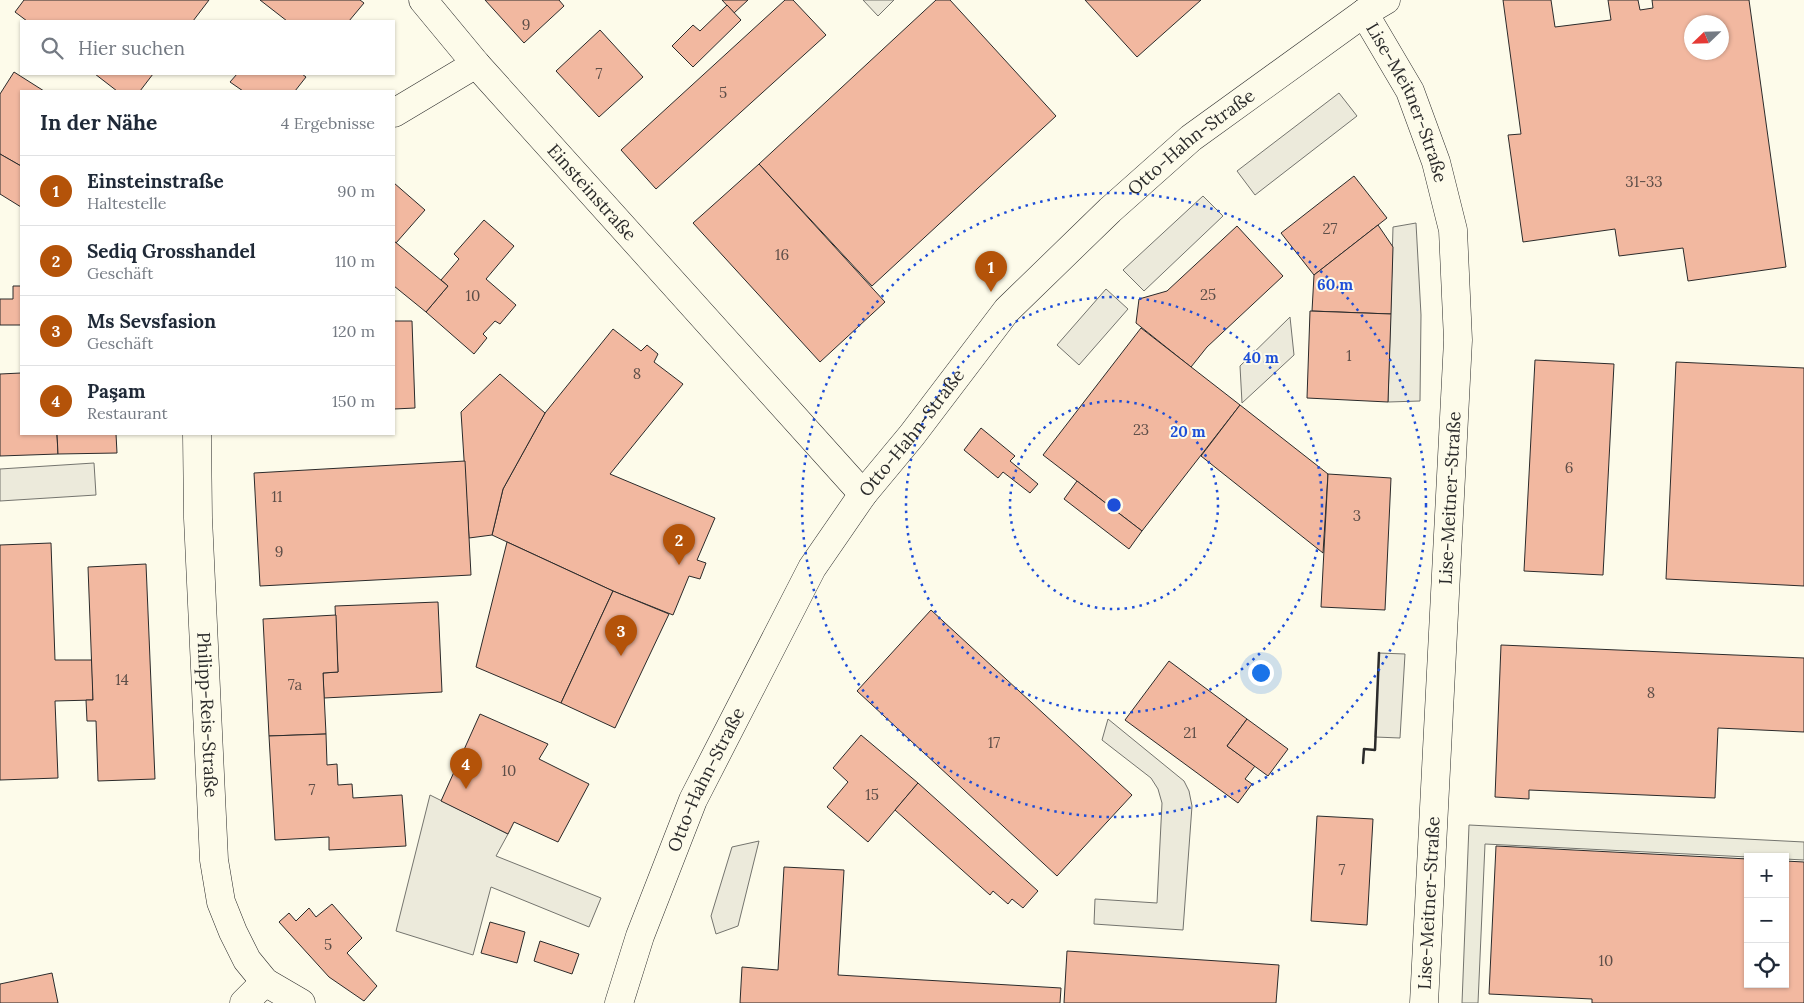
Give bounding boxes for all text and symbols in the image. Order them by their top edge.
house number: 9 [522,15,530,34]
north arrow [1684,15,1729,60]
street label: Lise-Meitner-Straße [1361,18,1453,185]
search box [20,20,395,75]
icon: search [38,34,66,62]
text: Hier suchen [78,36,185,60]
house number: 7 [596,64,603,83]
house number: 5 [719,83,727,102]
street label: Otto-Hahn-Straße [1123,84,1259,200]
text: In der Nähe [40,109,157,136]
text: 4 Ergebnisse [281,113,375,133]
street label: Einsteinstraße [542,139,642,246]
text: Einsteinstraße [87,169,224,193]
house number: 31-33 [1625,172,1663,191]
text: 1 [53,181,59,201]
text: 90 m [337,181,375,201]
text: Haltestelle [87,193,166,213]
house number: 27 [1323,219,1338,238]
text: Sediq Grosshandel [87,239,256,263]
house number: 16 [775,245,789,264]
text: 2 [52,251,60,271]
text: 110 m [335,251,375,271]
pin: 1 [975,251,1007,292]
text: Geschäft [87,263,153,283]
text: 60 m [1317,275,1353,294]
house number: 25 [1200,285,1216,304]
house number: 10 [466,286,480,305]
text: Ms Sevsfasion [87,309,216,333]
text: 3 [52,321,60,341]
text: 120 m [332,321,375,341]
text: Geschäft [87,333,153,353]
house number: 1 [1346,346,1352,365]
text: 40 m [1243,348,1279,367]
house number: 8 [633,364,641,383]
street label: Otto-Hahn-Straße [854,364,969,501]
text: Paşam [87,379,146,403]
text: 4 [52,391,60,411]
text: 150 m [332,391,375,411]
text: Restaurant [87,403,168,423]
street label: Lise-Meitner-Straße [1433,411,1466,585]
house number: 23 [1133,420,1149,439]
text: 20 m [1170,422,1206,441]
house number: 6 [1565,458,1573,477]
house number: 11 [272,487,282,506]
centre of rings [1105,496,1123,514]
house number: 3 [1353,506,1361,525]
pin: 2 [663,524,695,565]
house number: 9 [275,542,283,561]
pin: 3 [605,615,637,656]
street label: Philipp-Reis-Straße [192,631,223,798]
your location [1248,660,1274,686]
house number: 14 [115,670,129,689]
house number: 7a [288,675,303,694]
house number: 8 [1647,683,1655,702]
street label: Otto-Hahn-Straße [662,703,750,855]
house number: 21 [1183,723,1197,742]
house number: 17 [988,733,1000,752]
pin: 4 [450,748,482,789]
house number: 10 [502,761,516,780]
house number: 7 [309,780,316,799]
house number: 15 [865,785,879,804]
street label: Lise-Meitner-Straße [1412,816,1445,990]
map controls [1744,853,1789,988]
button: + [1744,853,1789,898]
house number: 7 [1339,860,1346,879]
button: − [1744,898,1789,943]
house number: 5 [324,935,332,954]
button: locate [1744,943,1789,988]
house number: 10 [1599,951,1613,970]

